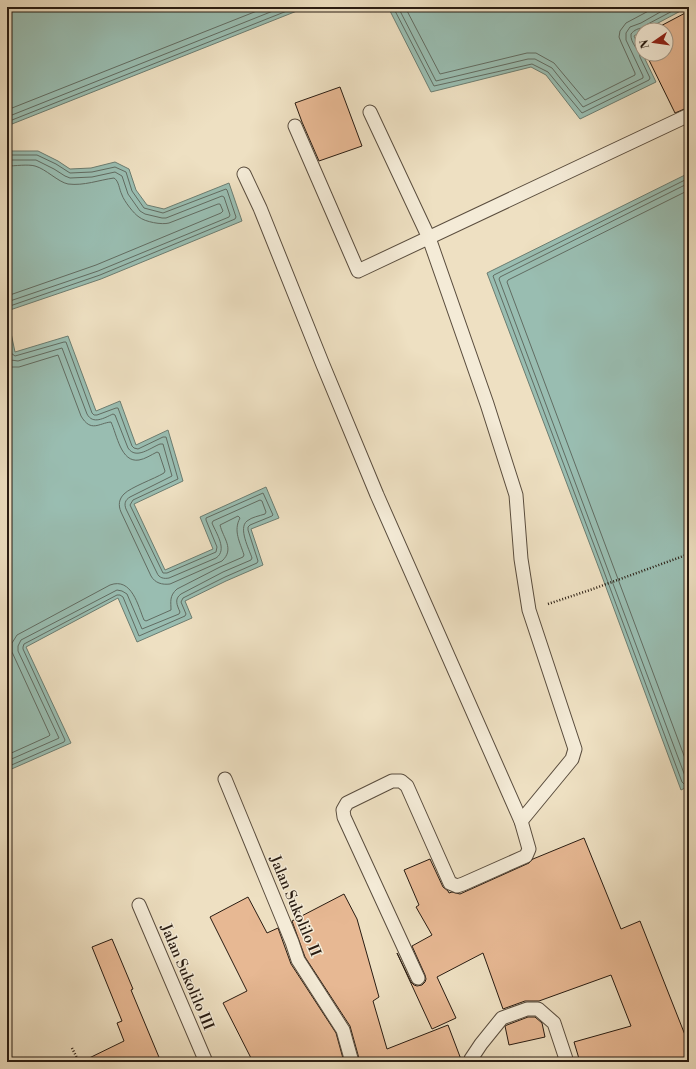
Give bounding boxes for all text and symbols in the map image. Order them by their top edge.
north arrow [634,22,674,62]
text: N [637,38,653,50]
street label: Jalan Sukolilo II [265,852,325,960]
street label: Jalan Sukolilo III [156,920,218,1033]

